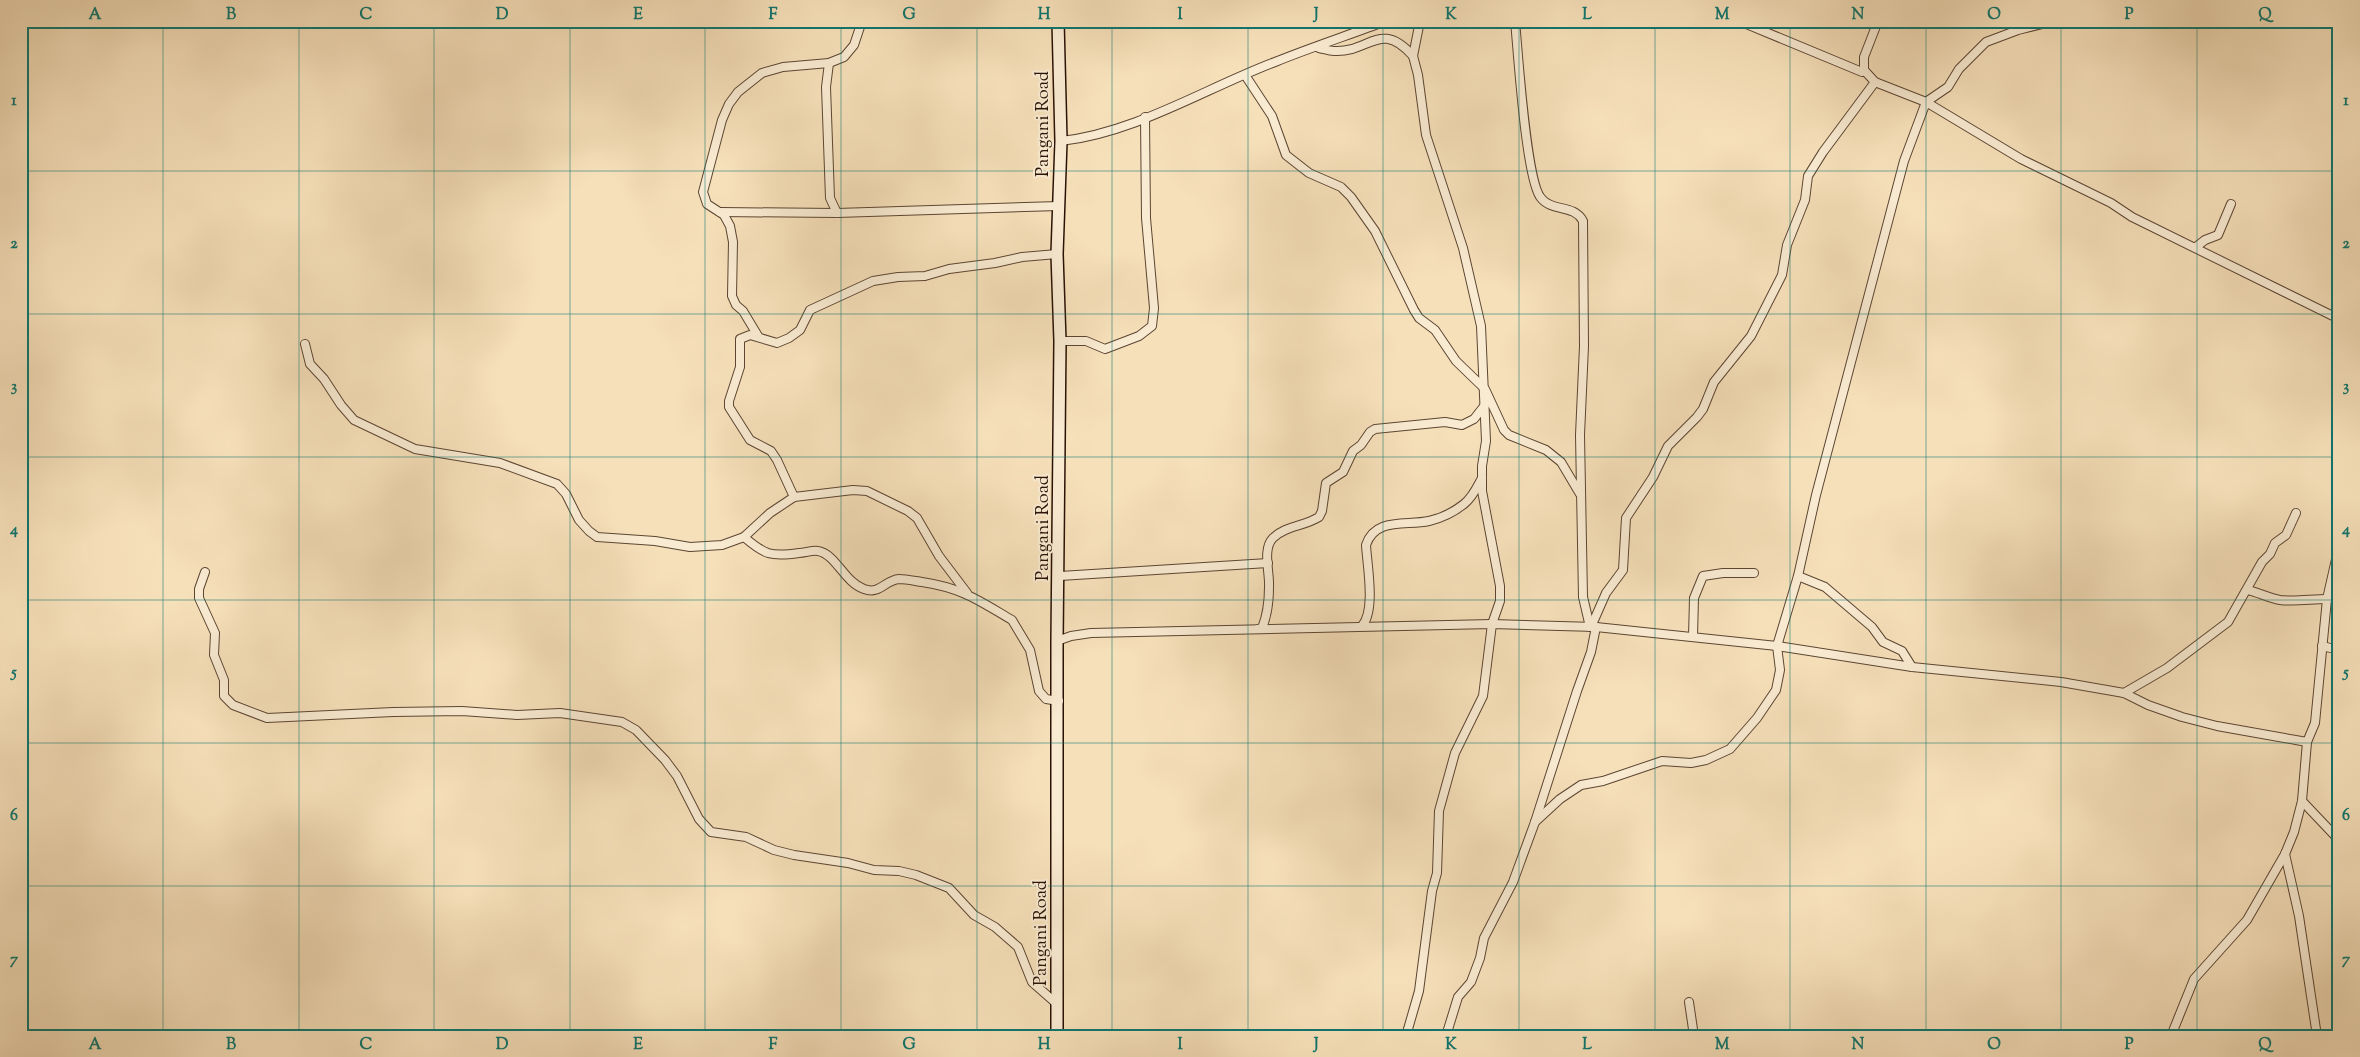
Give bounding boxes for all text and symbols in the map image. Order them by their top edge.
text: A [89,4,102,27]
text: B [226,4,236,27]
text: C [360,4,373,27]
text: D [496,4,509,27]
text: E [633,4,643,27]
text: F [769,4,778,27]
text: G [902,4,916,27]
text: H [1038,4,1051,27]
text: I [1177,4,1183,27]
text: J [1312,4,1319,27]
text: K [1445,4,1457,27]
text: L [1582,4,1592,27]
text: M [1715,4,1730,27]
text: N [1852,4,1865,27]
text: O [1987,4,2001,27]
text: P [2124,4,2134,27]
text: Q [2258,4,2274,27]
street label: Pangani Road [1031,71,1057,177]
text: 1 [11,90,17,113]
text: 1 [2343,90,2349,113]
text: 2 [10,233,18,256]
text: 2 [2342,233,2350,256]
text: 3 [11,376,18,399]
text: 3 [2343,376,2350,399]
street label: Pangani Road [1031,475,1057,581]
text: 4 [9,519,18,542]
text: 4 [2341,519,2350,542]
text: 5 [9,662,17,685]
text: 5 [2341,662,2349,685]
text: 6 [10,805,18,828]
text: 6 [2342,805,2350,828]
street label: Pangani Road [1029,880,1055,986]
text: 7 [10,949,19,972]
text: 7 [2342,949,2351,972]
text: A [89,1034,102,1057]
text: B [226,1034,236,1057]
text: C [360,1034,373,1057]
text: D [496,1034,509,1057]
text: E [633,1034,643,1057]
text: F [769,1034,778,1057]
text: G [902,1034,916,1057]
text: H [1038,1034,1051,1057]
text: I [1177,1034,1183,1057]
text: J [1312,1034,1319,1057]
text: K [1445,1034,1457,1057]
text: L [1582,1034,1592,1057]
text: M [1715,1034,1730,1057]
text: N [1852,1034,1865,1057]
text: O [1987,1034,2001,1057]
text: P [2124,1034,2134,1057]
text: Q [2258,1034,2274,1057]

